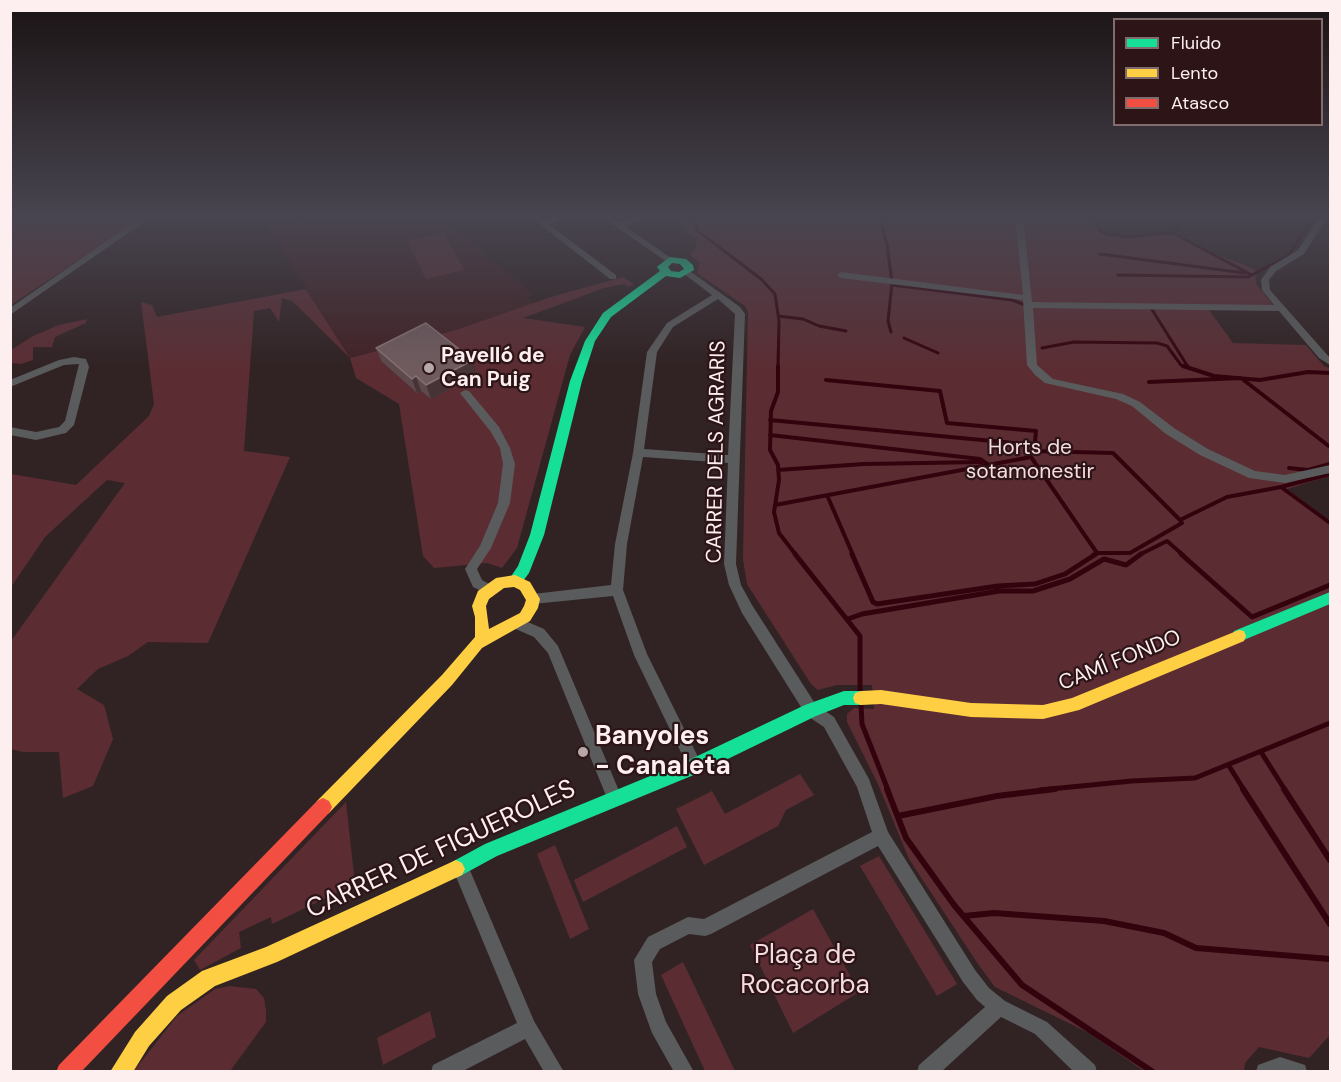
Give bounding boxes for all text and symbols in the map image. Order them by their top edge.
legend [1113,18,1323,126]
text: Fluido [1171,31,1221,55]
text: Lento [1171,61,1218,85]
text: Atasco [1171,91,1229,115]
street label: CARRER DELS AGRARIS [702,340,732,564]
place label: Pavelló de Can Puig [441,343,545,393]
marker: Pavelló de Can Puig [422,361,436,375]
park label: Horts de sotamonestir [966,435,1094,485]
street label: CAMÍ FONDO [1055,625,1185,697]
place label: Banyoles - Canaleta [595,721,731,782]
marker: Banyoles - Canaleta [576,745,590,759]
street label: CARRER DE FIGUEROLES [301,774,581,926]
park label: Plaça de Rocacorba [740,940,870,1002]

